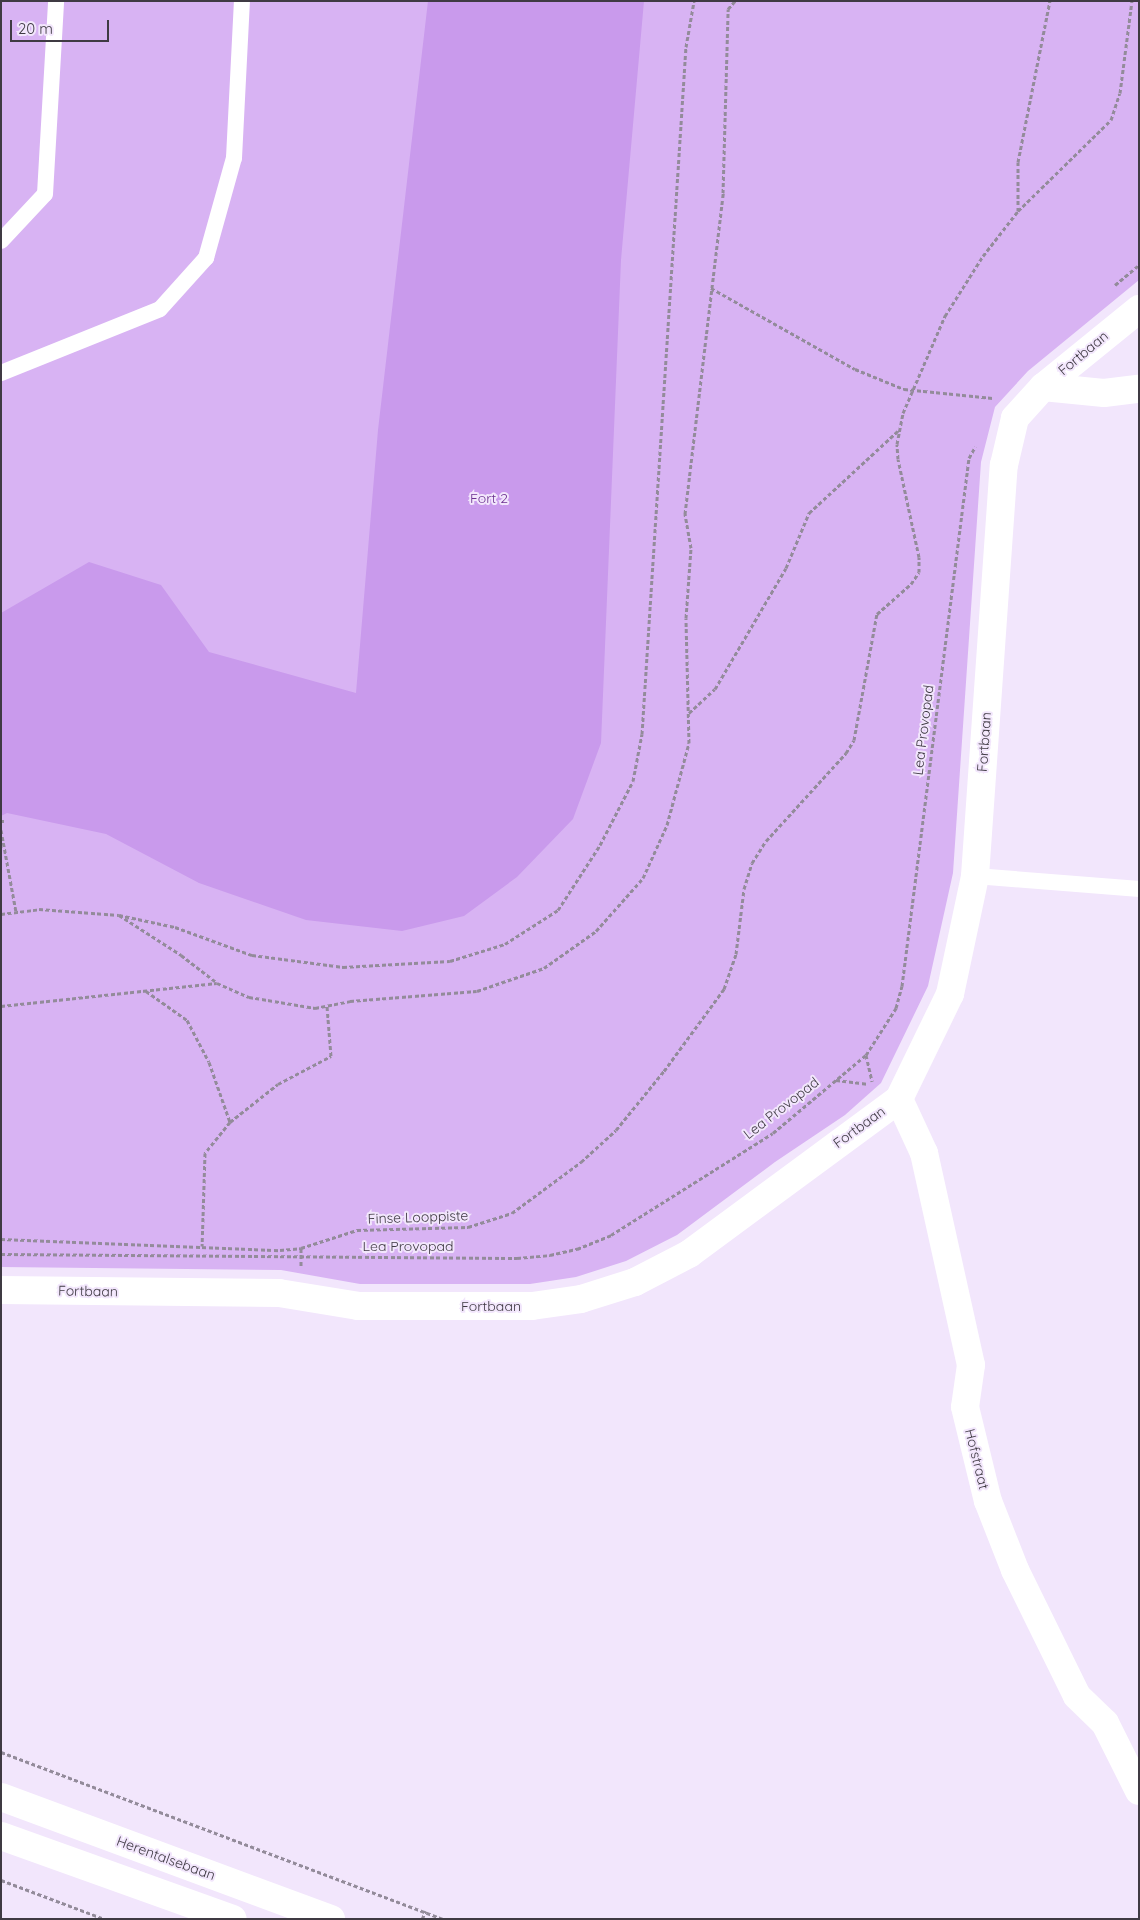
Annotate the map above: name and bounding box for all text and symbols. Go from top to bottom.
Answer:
scale bar [12,10,111,42]
text: 20 m [18,19,53,38]
street label: Fortbaan [1055,327,1111,379]
park label: Fort 2 [470,490,508,506]
street label: Lea Provopad [909,684,937,776]
street label: Fortbaan [974,711,994,773]
street label: Lea Provopad [740,1073,822,1143]
street label: Fortbaan [830,1103,888,1151]
street label: Finse Looppiste [367,1207,469,1227]
street label: Lea Provopad [363,1238,453,1254]
street label: Fortbaan [58,1282,118,1300]
street label: Fortbaan [461,1298,521,1314]
street label: Hofstraat [961,1427,993,1491]
street label: Herentalsebaan [114,1832,218,1884]

